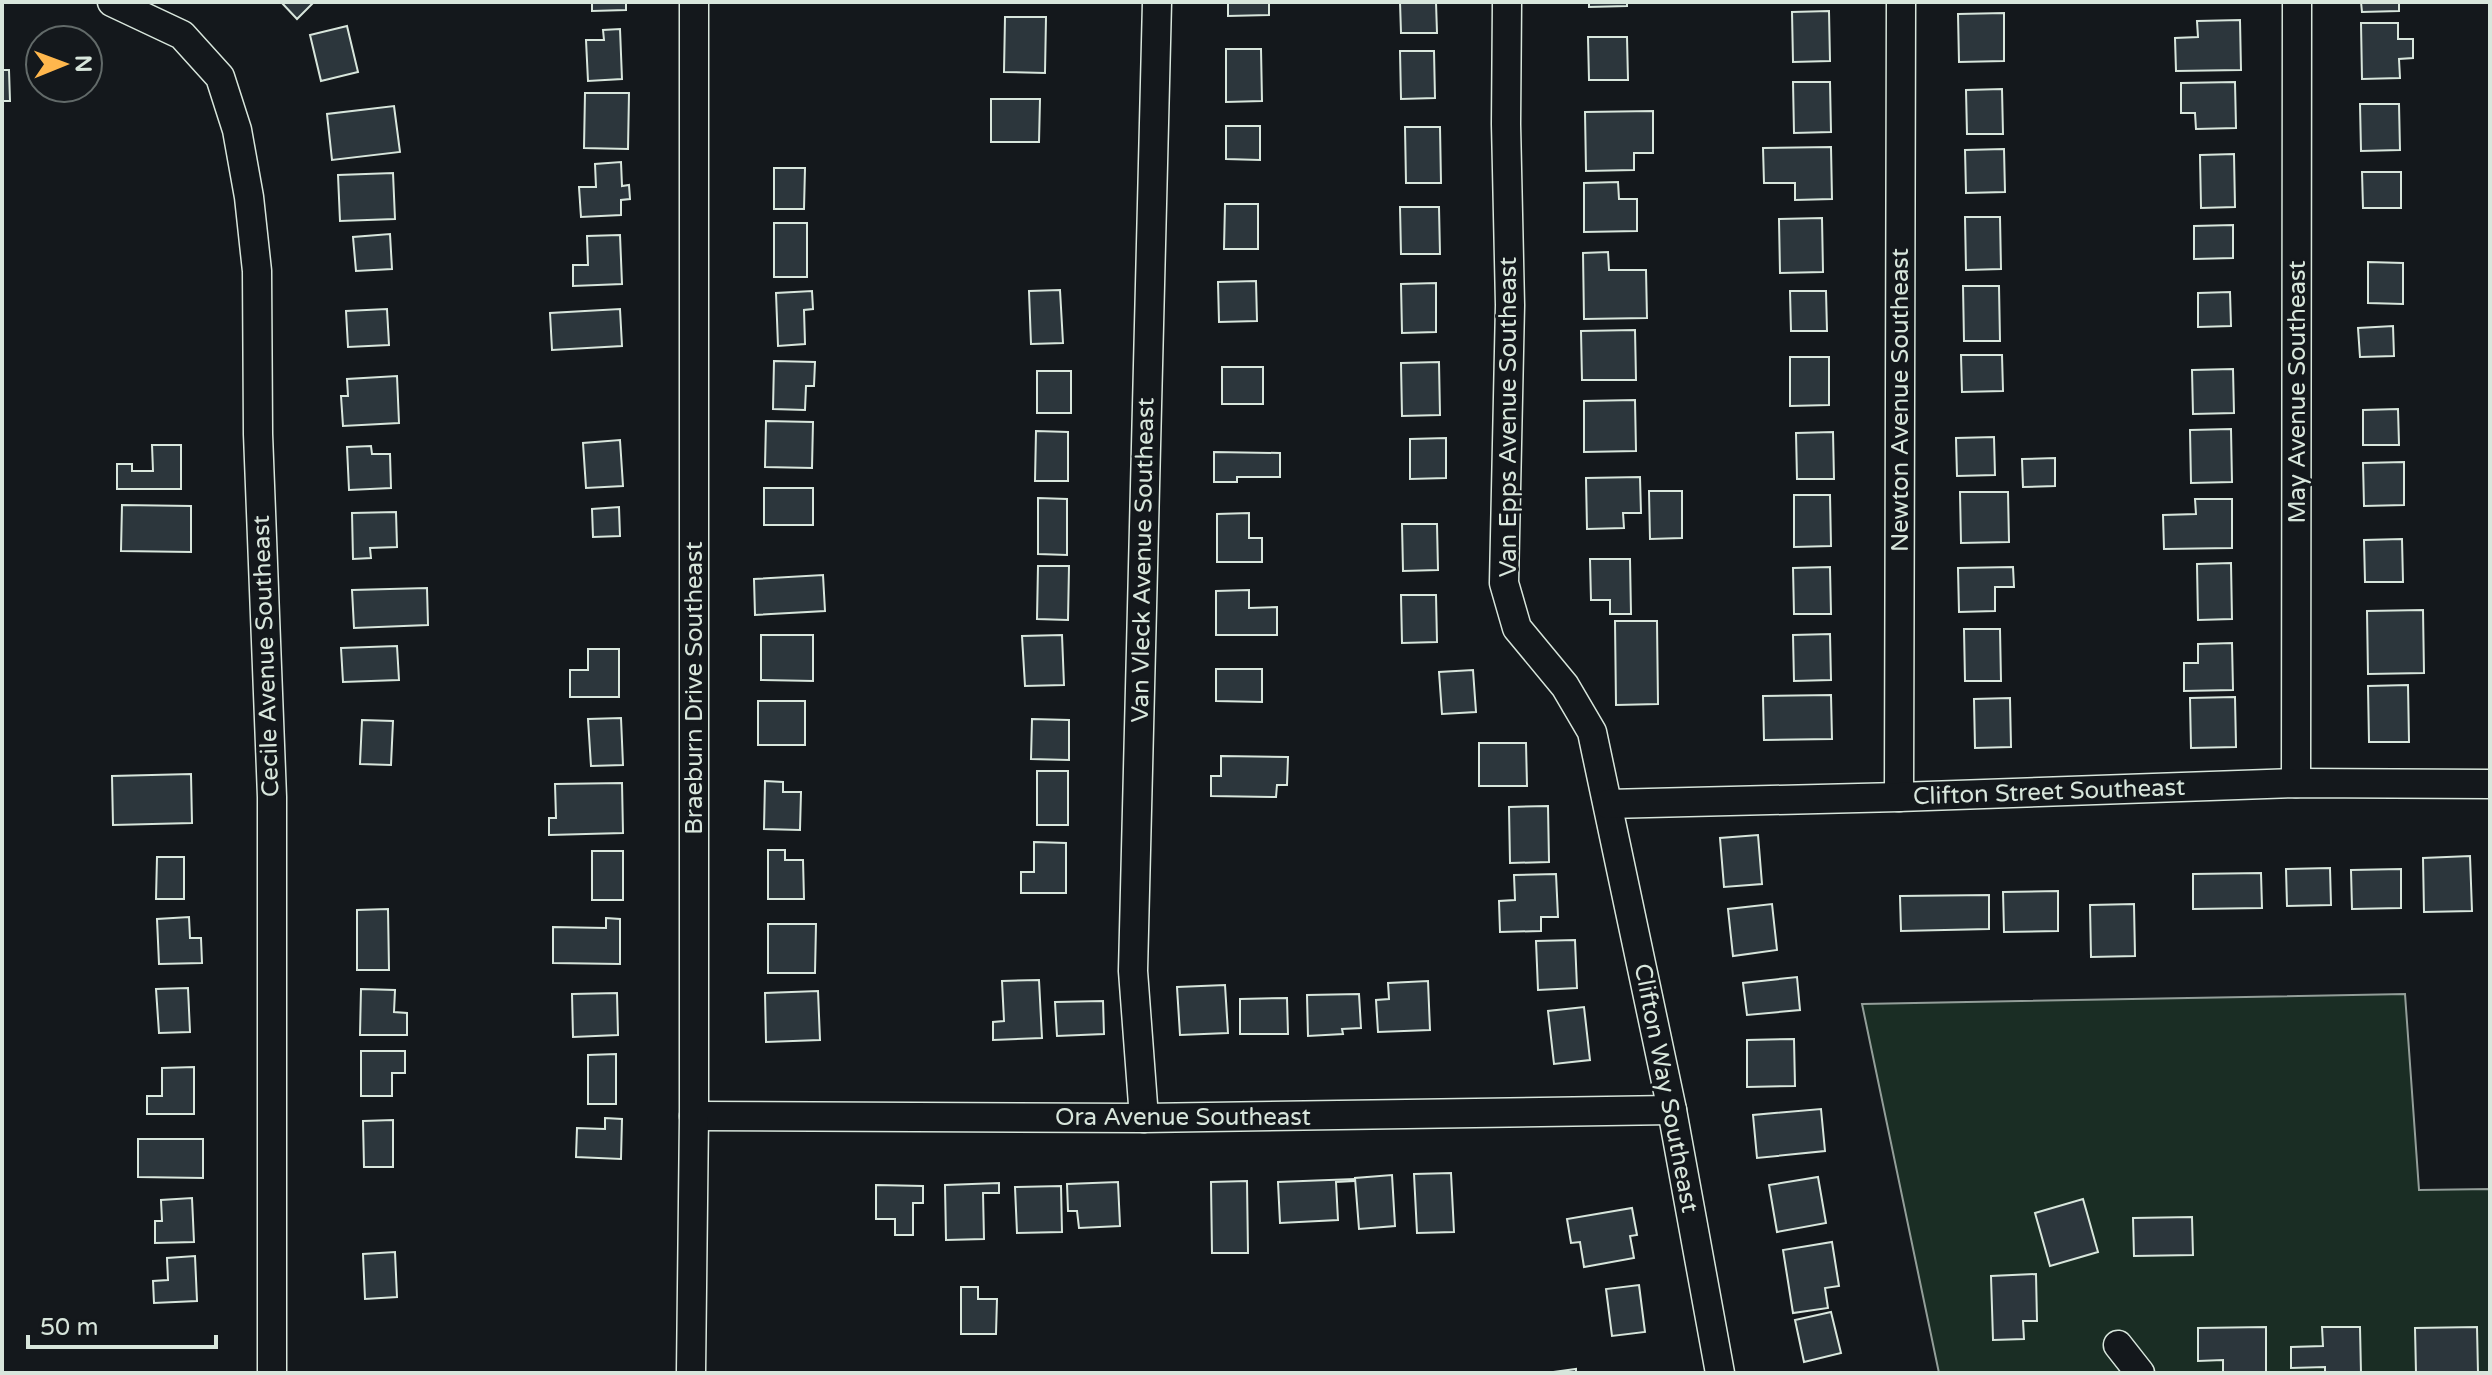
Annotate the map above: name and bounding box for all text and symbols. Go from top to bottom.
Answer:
north arrow [24,24,104,104]
text: N [70,55,96,73]
street label: Newton Avenue Southeast [1886,248,1915,552]
street label: Van Epps Avenue Southeast [1494,257,1523,577]
street label: May Avenue Southeast [2283,260,2312,524]
street label: Van Vleck Avenue Southeast [1126,397,1160,723]
street label: Cecile Avenue Southeast [247,515,285,797]
street label: Braeburn Drive Southeast [680,541,709,835]
street label: Clifton Street Southeast [1912,773,2186,811]
street label: Clifton Way Southeast [1628,961,1704,1215]
street label: Ora Avenue Southeast [1055,1103,1311,1132]
scale bar [28,1299,216,1349]
text: 50 m [40,1313,98,1342]

